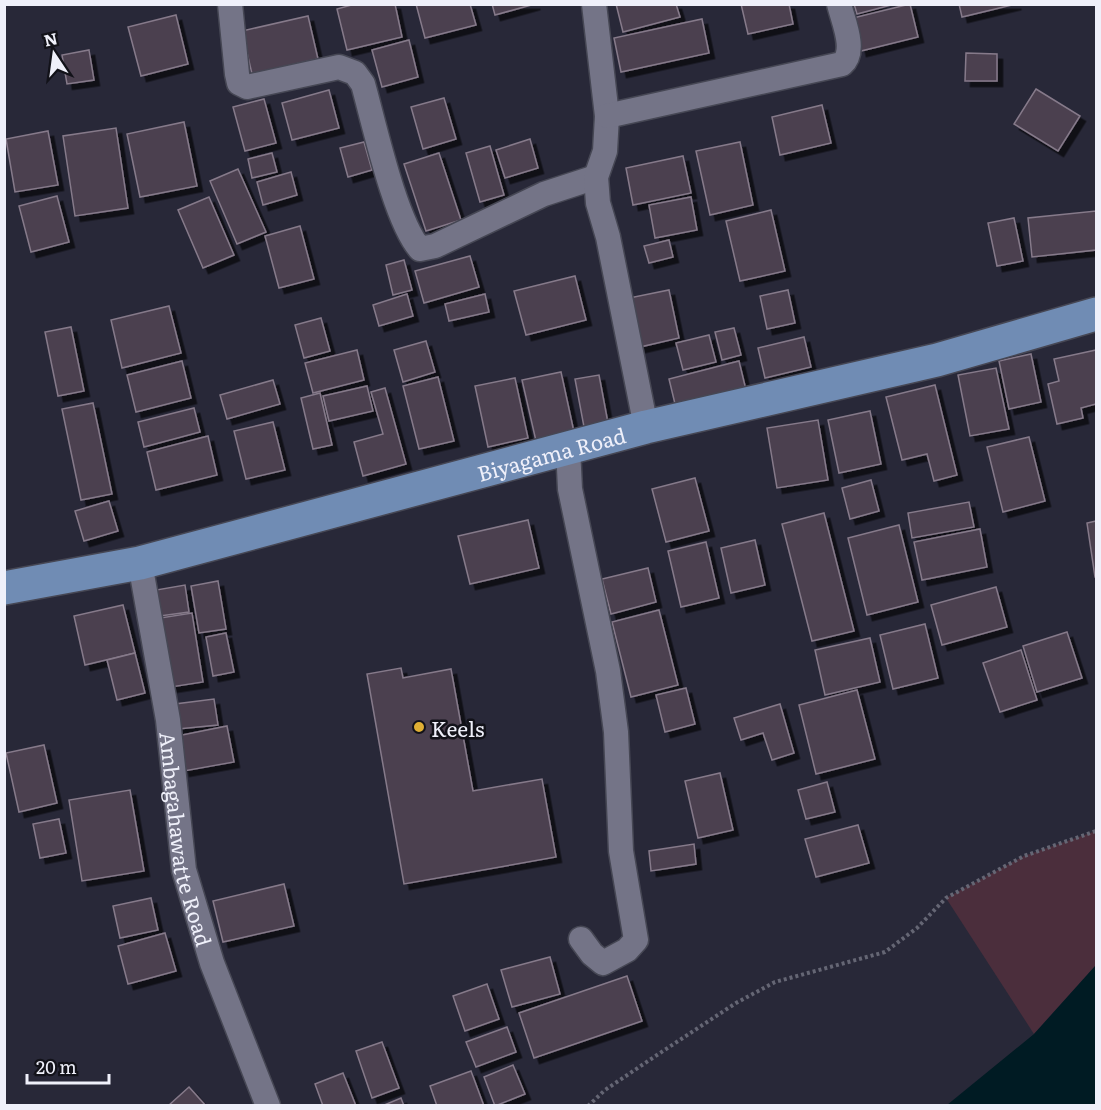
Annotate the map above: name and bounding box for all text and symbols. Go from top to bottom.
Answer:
north arrow [24,24,84,84]
text: N [41,25,60,52]
street label: Biyagama Road [473,418,629,487]
place label: Keels [431,712,484,743]
marker: Keels [412,720,426,734]
street label: Ambagahawatte Road [154,730,222,950]
scale bar [27,1047,110,1085]
text: 20 m [36,1053,77,1080]

